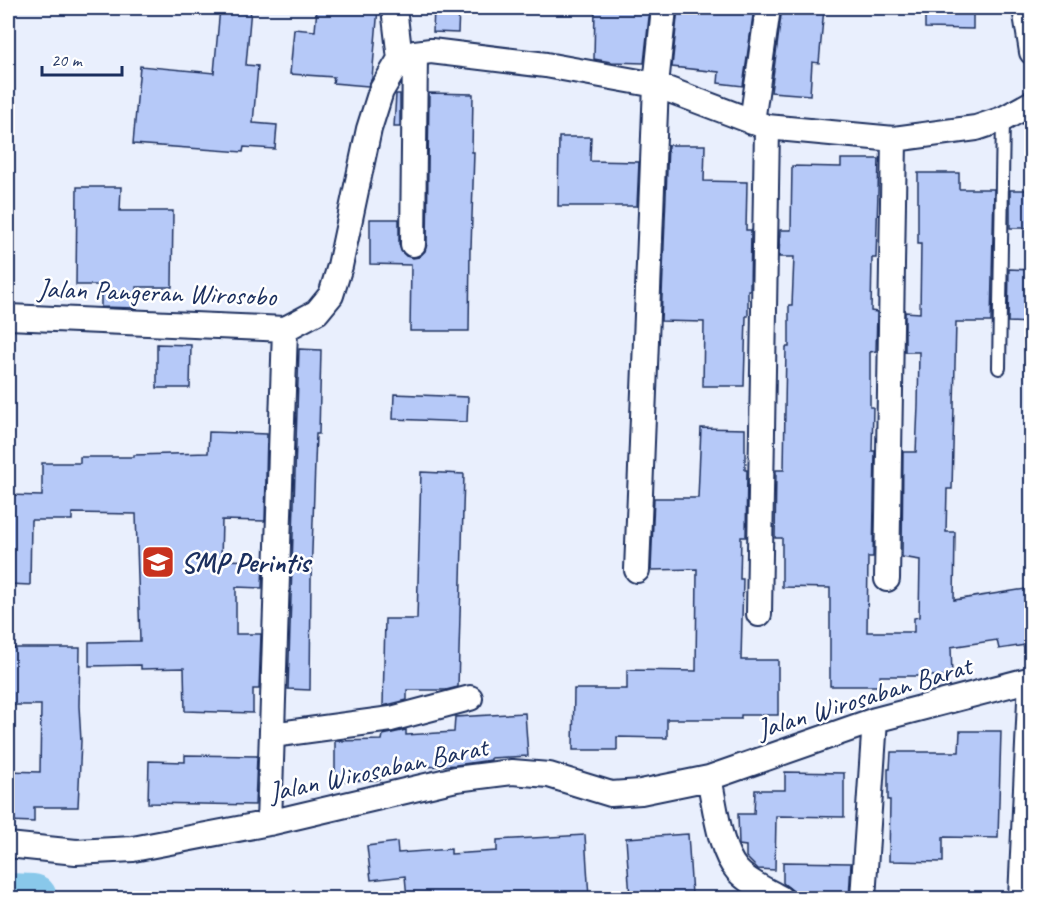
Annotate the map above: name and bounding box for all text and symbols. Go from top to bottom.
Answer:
scale bar [42,39,122,77]
text: 20 m [51,49,84,71]
street label: Jalan Pangeran Wirosobo [35,270,279,314]
school or university icon: SMP Perintis [140,544,176,580]
place label: SMP Perintis [181,545,313,580]
street label: Jalan Wirosaban Barat [751,647,978,747]
street label: Jalan Wirosaban Barat [264,728,493,810]

